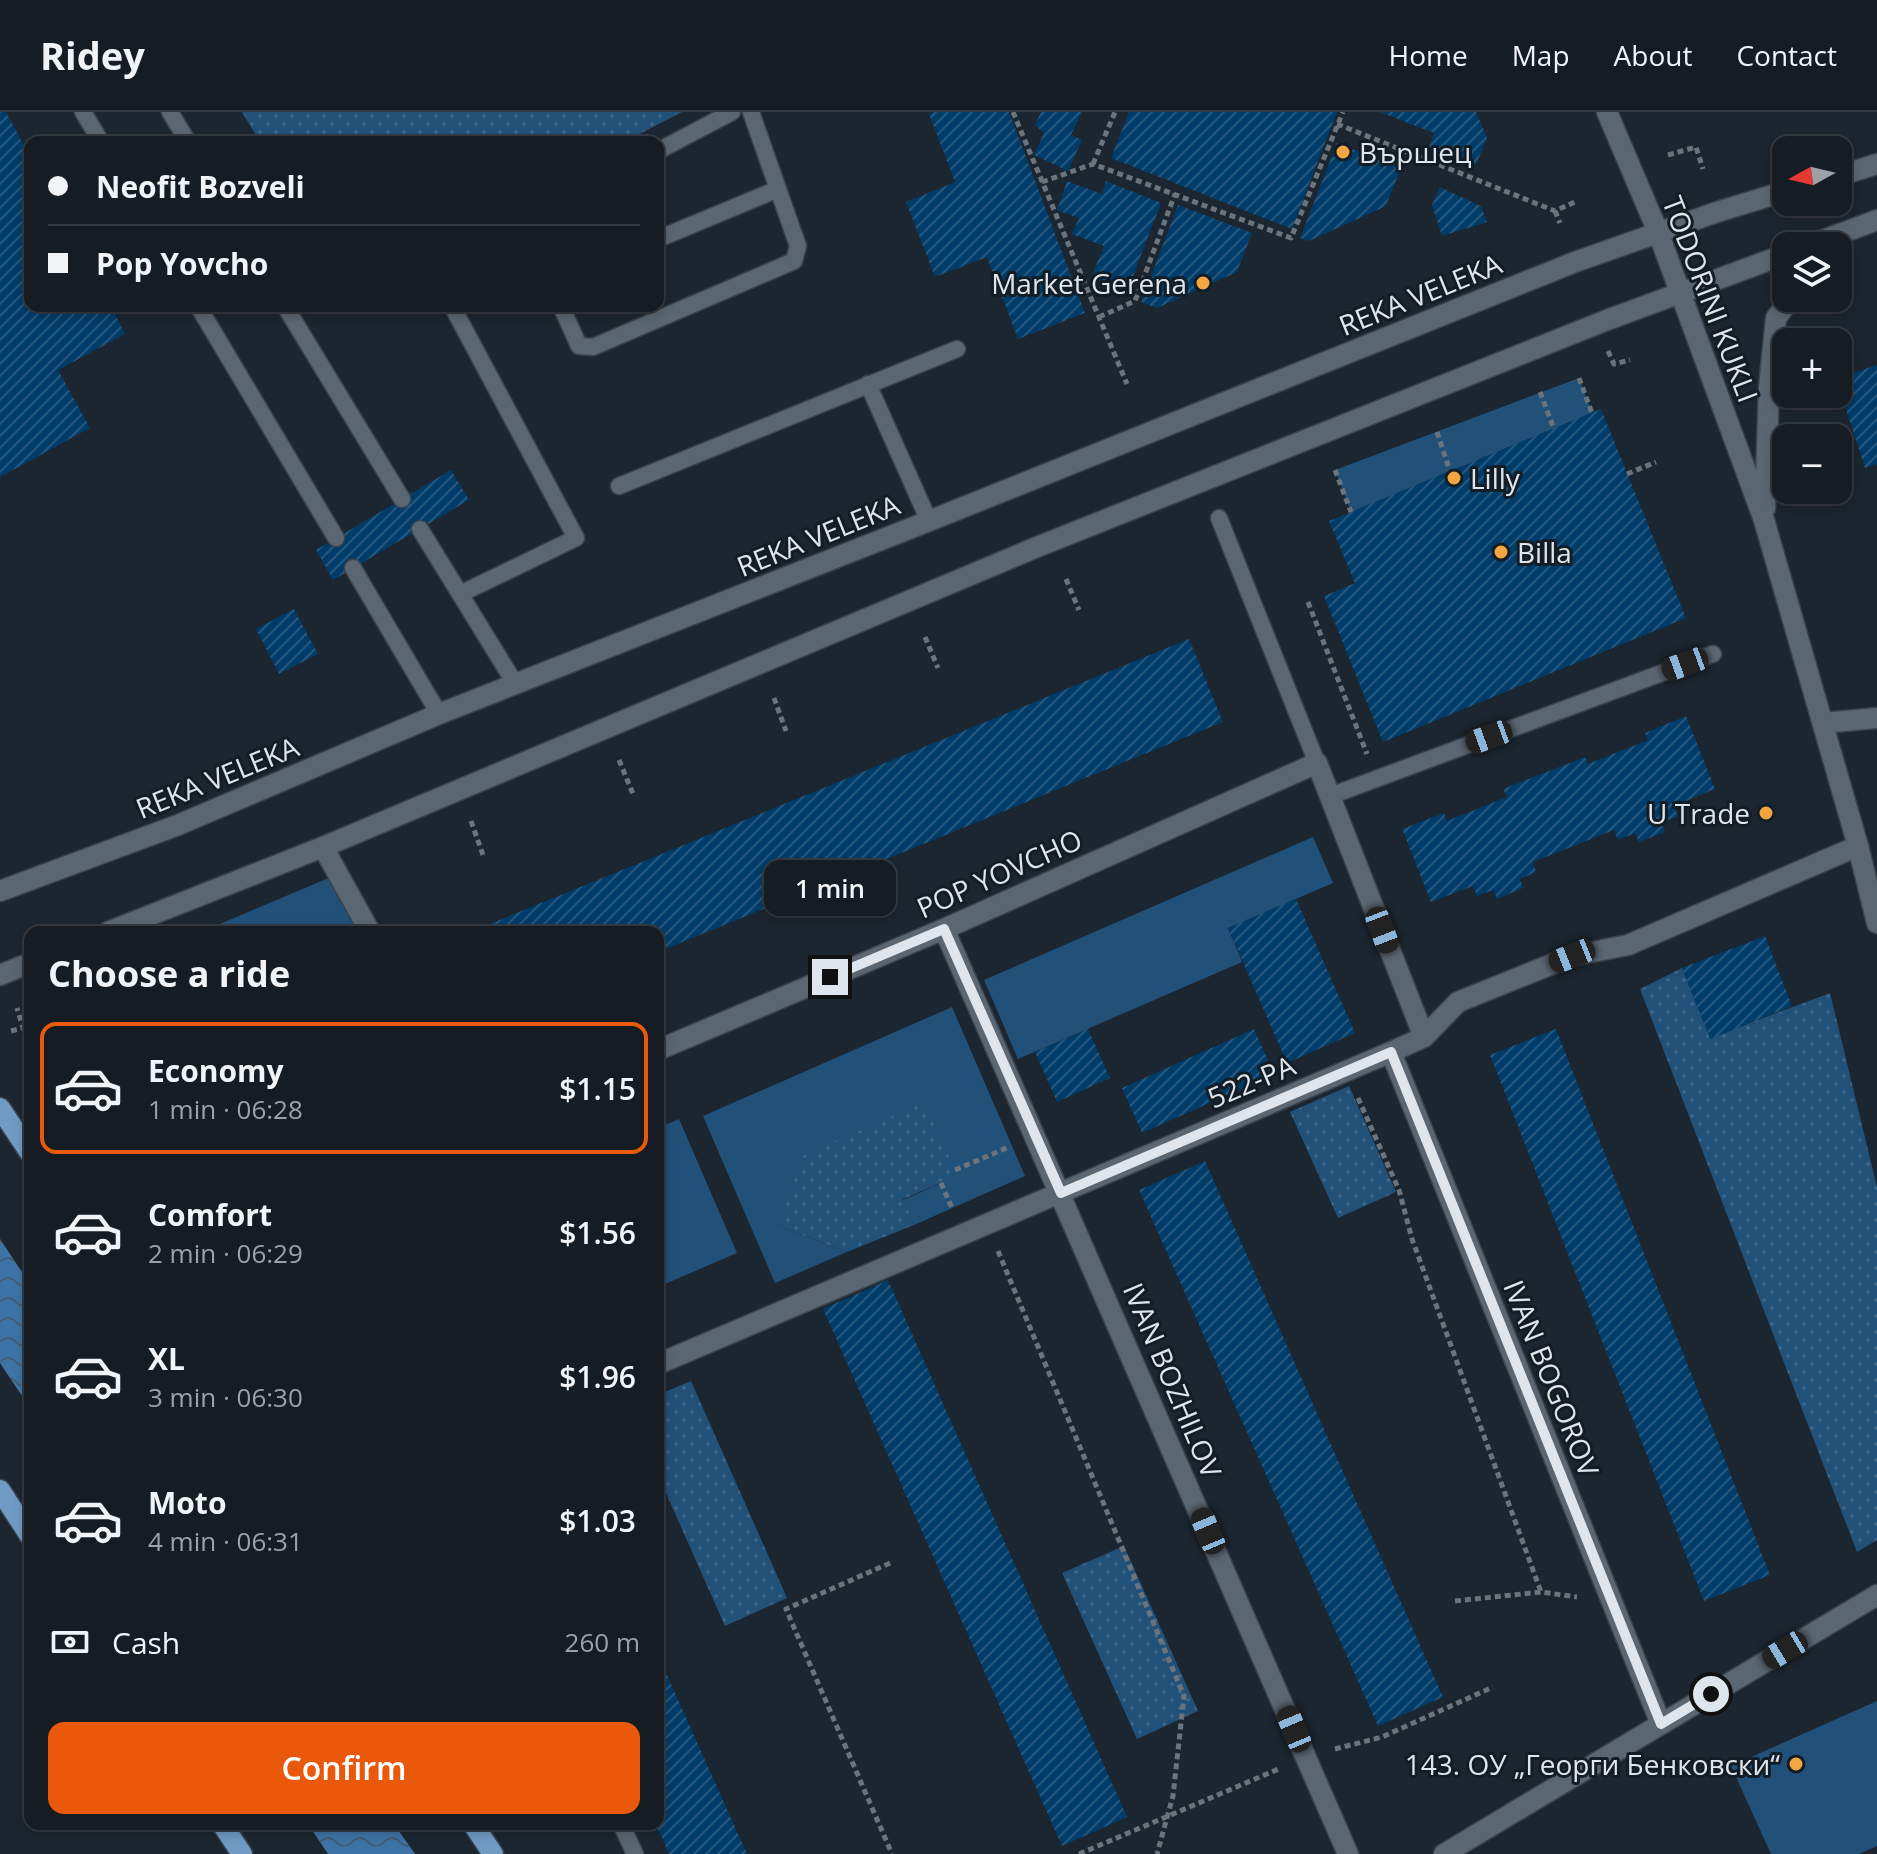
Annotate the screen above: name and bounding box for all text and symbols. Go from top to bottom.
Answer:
text: Ridey [40,29,145,81]
text: Home [1389,36,1468,74]
text: Map [1512,36,1570,74]
text: About [1614,36,1692,74]
text: Contact [1736,36,1837,74]
place label: Вършец [1359,133,1472,171]
north arrow [1772,136,1852,216]
map controls [1772,136,1852,504]
marker: Вършец [1334,143,1352,161]
text: Neofit Bozveli [96,166,305,207]
street label: TODORINI KUKLI [1654,191,1768,407]
button: layers [1772,232,1852,312]
text: Pop Yovcho [96,243,268,284]
street label: REKA VELEKA [1333,244,1507,344]
place label: Market Gerena [991,264,1187,302]
marker: Market Gerena [1194,274,1212,292]
button: + [1772,328,1852,408]
button: − [1772,424,1852,504]
place label: Lilly [1470,459,1521,497]
marker: Lilly [1445,469,1463,487]
street label: REKA VELEKA [731,485,905,585]
place label: Billa [1517,533,1572,571]
marker: Billa [1492,543,1510,561]
car [1658,645,1712,683]
car [1462,718,1516,756]
street label: REKA VELEKA [130,727,304,827]
place label: U Trade [1647,794,1750,832]
marker: U Trade [1757,804,1775,822]
street label: POP YOVCHO [910,820,1088,926]
callout: 1 min [764,861,896,917]
text: 1 min [795,870,865,906]
car [1362,903,1402,957]
car [1545,936,1599,976]
text: Choose a ride [48,949,290,998]
route end [812,959,848,995]
street label: 522-РА [1201,1046,1301,1116]
text: Economy [148,1050,284,1091]
icon: car [52,1052,124,1124]
text: $1.15 [559,1068,636,1109]
text: 1 min · 06:28 [148,1091,303,1127]
text: Comfort [148,1194,272,1235]
icon: car [52,1196,124,1268]
text: $1.56 [559,1212,636,1253]
text: 2 min · 06:29 [148,1235,303,1271]
street label: IVAN BOGOROV [1495,1274,1609,1482]
street label: IVAN BOZHILOV [1115,1277,1231,1483]
text: XL [148,1338,185,1379]
icon: car [52,1340,124,1412]
text: $1.96 [559,1356,636,1397]
text: 3 min · 06:30 [148,1379,303,1415]
text: Moto [148,1482,226,1523]
icon: car [52,1484,124,1556]
text: $1.03 [559,1500,636,1541]
car [1188,1504,1228,1558]
text: 4 min · 06:31 [148,1523,303,1559]
icon: cash [48,1620,92,1664]
text: Cash [112,1622,180,1663]
text: 260 m [565,1624,640,1660]
car [1758,1627,1812,1673]
route start [1693,1676,1729,1712]
car [1274,1702,1314,1756]
button: Confirm [48,1722,640,1814]
place label: 143. ОУ „Георги Бенковски“ [1405,1745,1780,1783]
marker: 143. ОУ „Георги Бенковски“ [1787,1755,1805,1773]

